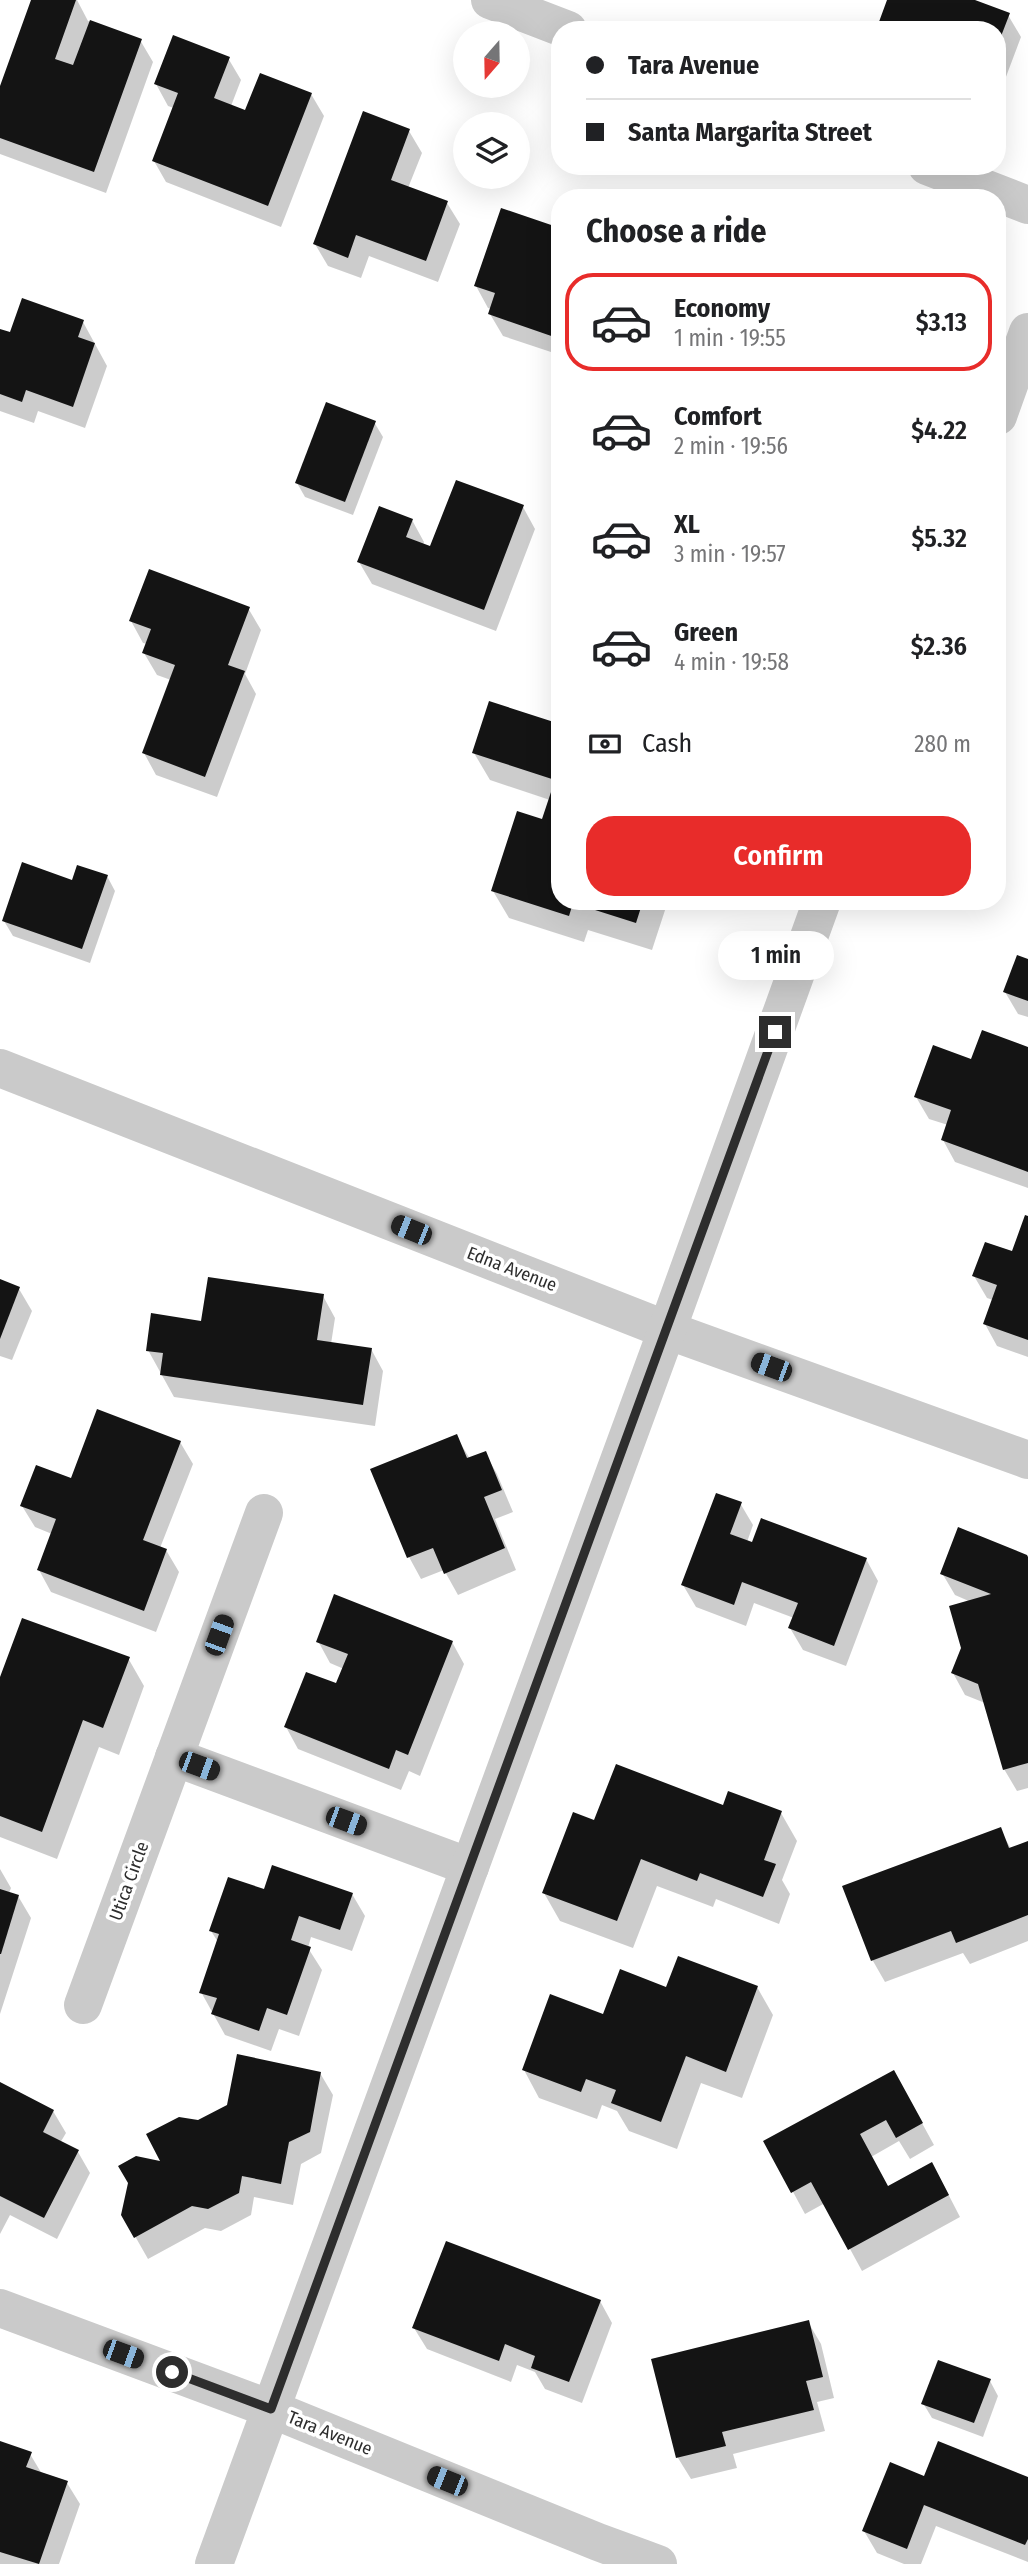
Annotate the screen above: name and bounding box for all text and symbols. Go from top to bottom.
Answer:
north arrow [453,21,530,98]
map controls [453,21,530,189]
text: Tara Avenue [628,50,759,81]
button: layers [453,112,530,189]
text: Santa Margarita Street [628,117,872,148]
text: Choose a ride [586,212,767,250]
icon: car [590,291,653,354]
text: Economy [674,293,770,324]
text: $3.13 [916,307,967,338]
text: 1 min · 19:55 [674,324,786,352]
icon: car [590,399,653,462]
text: Comfort [674,401,762,432]
text: $4.22 [911,415,967,446]
text: 2 min · 19:56 [674,432,788,460]
icon: car [590,507,653,570]
text: XL [674,509,700,540]
text: $5.32 [911,523,967,554]
text: 3 min · 19:57 [674,540,786,568]
icon: car [590,615,653,678]
text: Green [674,617,738,648]
text: $2.36 [911,631,967,662]
text: 4 min · 19:58 [674,648,789,676]
icon: cash [586,725,624,763]
text: Cash [642,728,692,759]
text: 280 m [914,730,971,758]
button: Confirm [586,816,971,896]
callout: 1 min [717,930,833,979]
text: 1 min [751,941,801,969]
route end [759,1016,791,1048]
car [388,1212,435,1248]
street label: Edna Avenue [464,1242,560,1296]
car [748,1350,795,1384]
car [202,1612,237,1658]
car [176,1749,223,1783]
car [323,1804,370,1838]
street label: Utica Circle [105,1838,153,1923]
car [100,2337,147,2371]
route start [156,2356,188,2388]
street label: Tara Avenue [285,2406,376,2460]
car [424,2463,471,2499]

